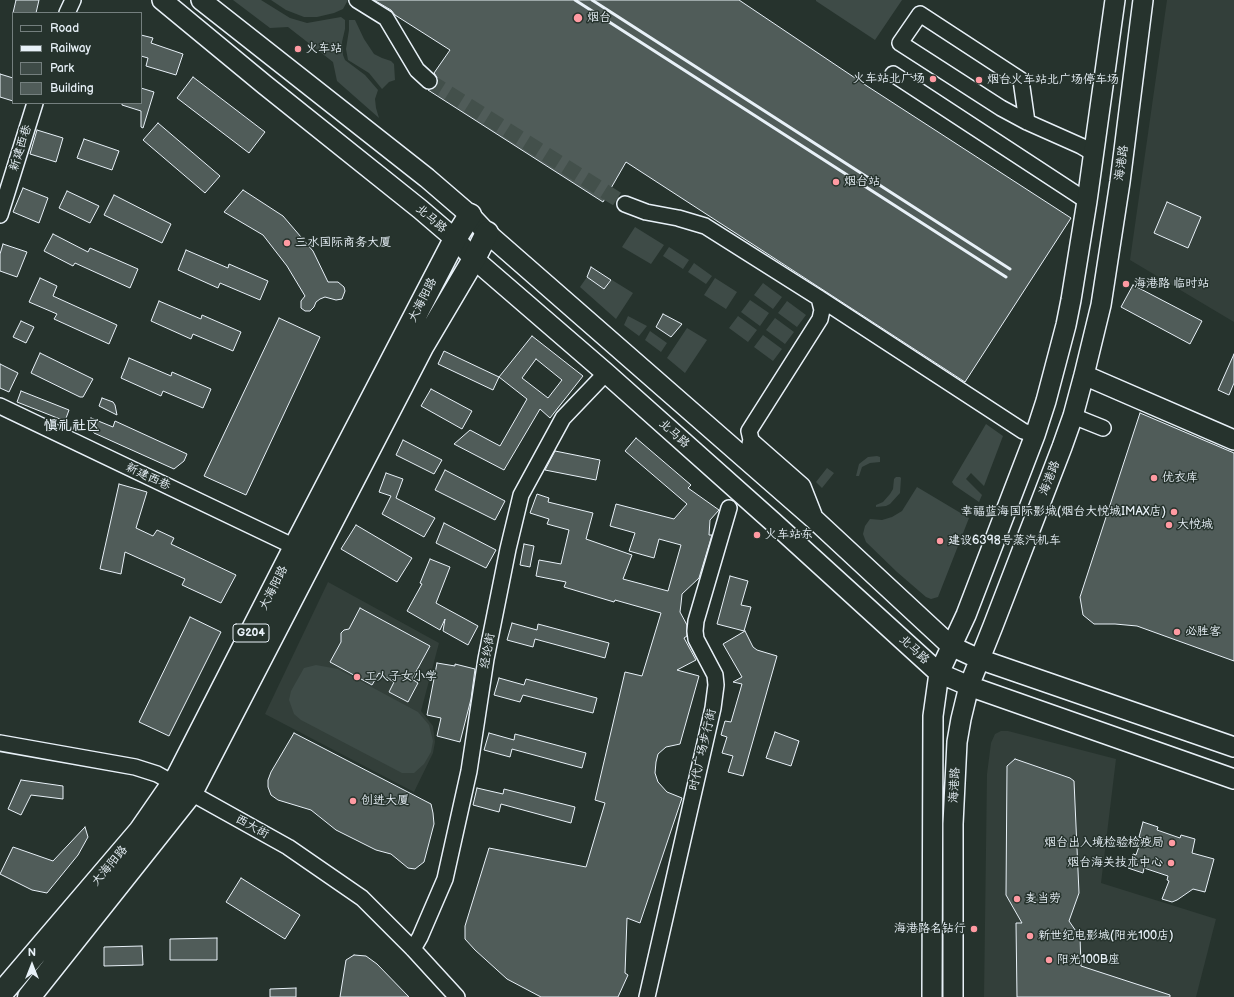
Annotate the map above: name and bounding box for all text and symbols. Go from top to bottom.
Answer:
place label: 烟台 [587,11,611,25]
legend [12,12,142,104]
marker: 烟台 [572,12,584,24]
text: Road [50,21,79,36]
text: Railway [50,41,91,56]
place label: 火车站 [306,42,342,56]
marker: 火车站 [293,44,303,54]
text: Park [50,61,74,76]
place label: 火车站北广场 [853,72,925,86]
place label: 烟台火车站北广场停车场 [987,73,1119,87]
marker: 火车站北广场 [928,74,938,84]
marker: 烟台火车站北广场停车场 [974,75,984,85]
text: Building [50,81,94,96]
street label: 新建西巷 [7,123,35,173]
street label: 海港路 [1112,144,1132,182]
place label: 烟台站 [844,175,880,189]
marker: 烟台站 [831,177,841,187]
street label: 北马路 [413,202,449,236]
place label: 三水国际商务大厦 [295,236,391,250]
marker: 三水国际商务大厦 [282,238,292,248]
street label: 大海阳路 [406,275,440,325]
place label: 海港路 临时站 [1134,277,1209,291]
marker: 海港路 临时站 [1121,279,1131,289]
street label: 北马路 [656,417,692,451]
district label: 慎礼社区 [44,418,100,434]
street label: 海港路 [1037,459,1063,497]
street label: 新建西巷 [123,460,173,494]
place label: 优衣库 [1162,471,1198,485]
marker: 优衣库 [1149,473,1159,483]
place label: 幸福蓝海国际影城(烟台大悦城IMAX店) [961,505,1166,519]
marker: 幸福蓝海国际影城(烟台大悦城IMAX店) [1169,507,1179,517]
place label: 大悦城 [1177,518,1213,532]
marker: 大悦城 [1164,520,1174,530]
place label: 火车站东 [765,528,813,542]
marker: 火车站东 [752,530,762,540]
place label: 建设6398号蒸汽机车 [948,534,1061,548]
marker: 建设6398号蒸汽机车 [935,536,945,546]
street label: 大海阳路 [257,563,291,613]
road number: G204 [233,624,269,642]
place label: 必胜客 [1185,625,1221,639]
marker: 必胜客 [1172,627,1182,637]
street label: 经纶街 [478,632,498,670]
street label: 北马路 [896,632,932,668]
place label: 工人子女小学 [365,670,437,684]
marker: 工人子女小学 [352,672,362,682]
street label: 时代广场步行街 [687,707,719,793]
street label: 海港路 [947,767,963,803]
place label: 创进大厦 [361,794,409,808]
marker: 创进大厦 [348,796,358,806]
street label: 西大街 [233,812,271,842]
place label: 烟台出入境检验检疫局 [1044,836,1164,850]
marker: 烟台出入境检验检疫局 [1167,838,1177,848]
street label: 大海阳路 [89,843,131,889]
place label: 烟台海关技术中心 [1067,856,1163,870]
marker: 烟台海关技术中心 [1166,858,1176,868]
place label: 麦当劳 [1025,892,1061,906]
marker: 麦当劳 [1012,894,1022,904]
place label: 海港路名钻行 [894,922,966,936]
marker: 海港路名钻行 [969,924,979,934]
place label: 新世纪电影城(阳光100店) [1038,929,1174,943]
marker: 新世纪电影城(阳光100店) [1025,931,1035,941]
north arrow [12,945,52,985]
text: N [28,946,36,959]
place label: 阳光100B座 [1057,953,1120,967]
marker: 阳光100B座 [1044,955,1054,965]

